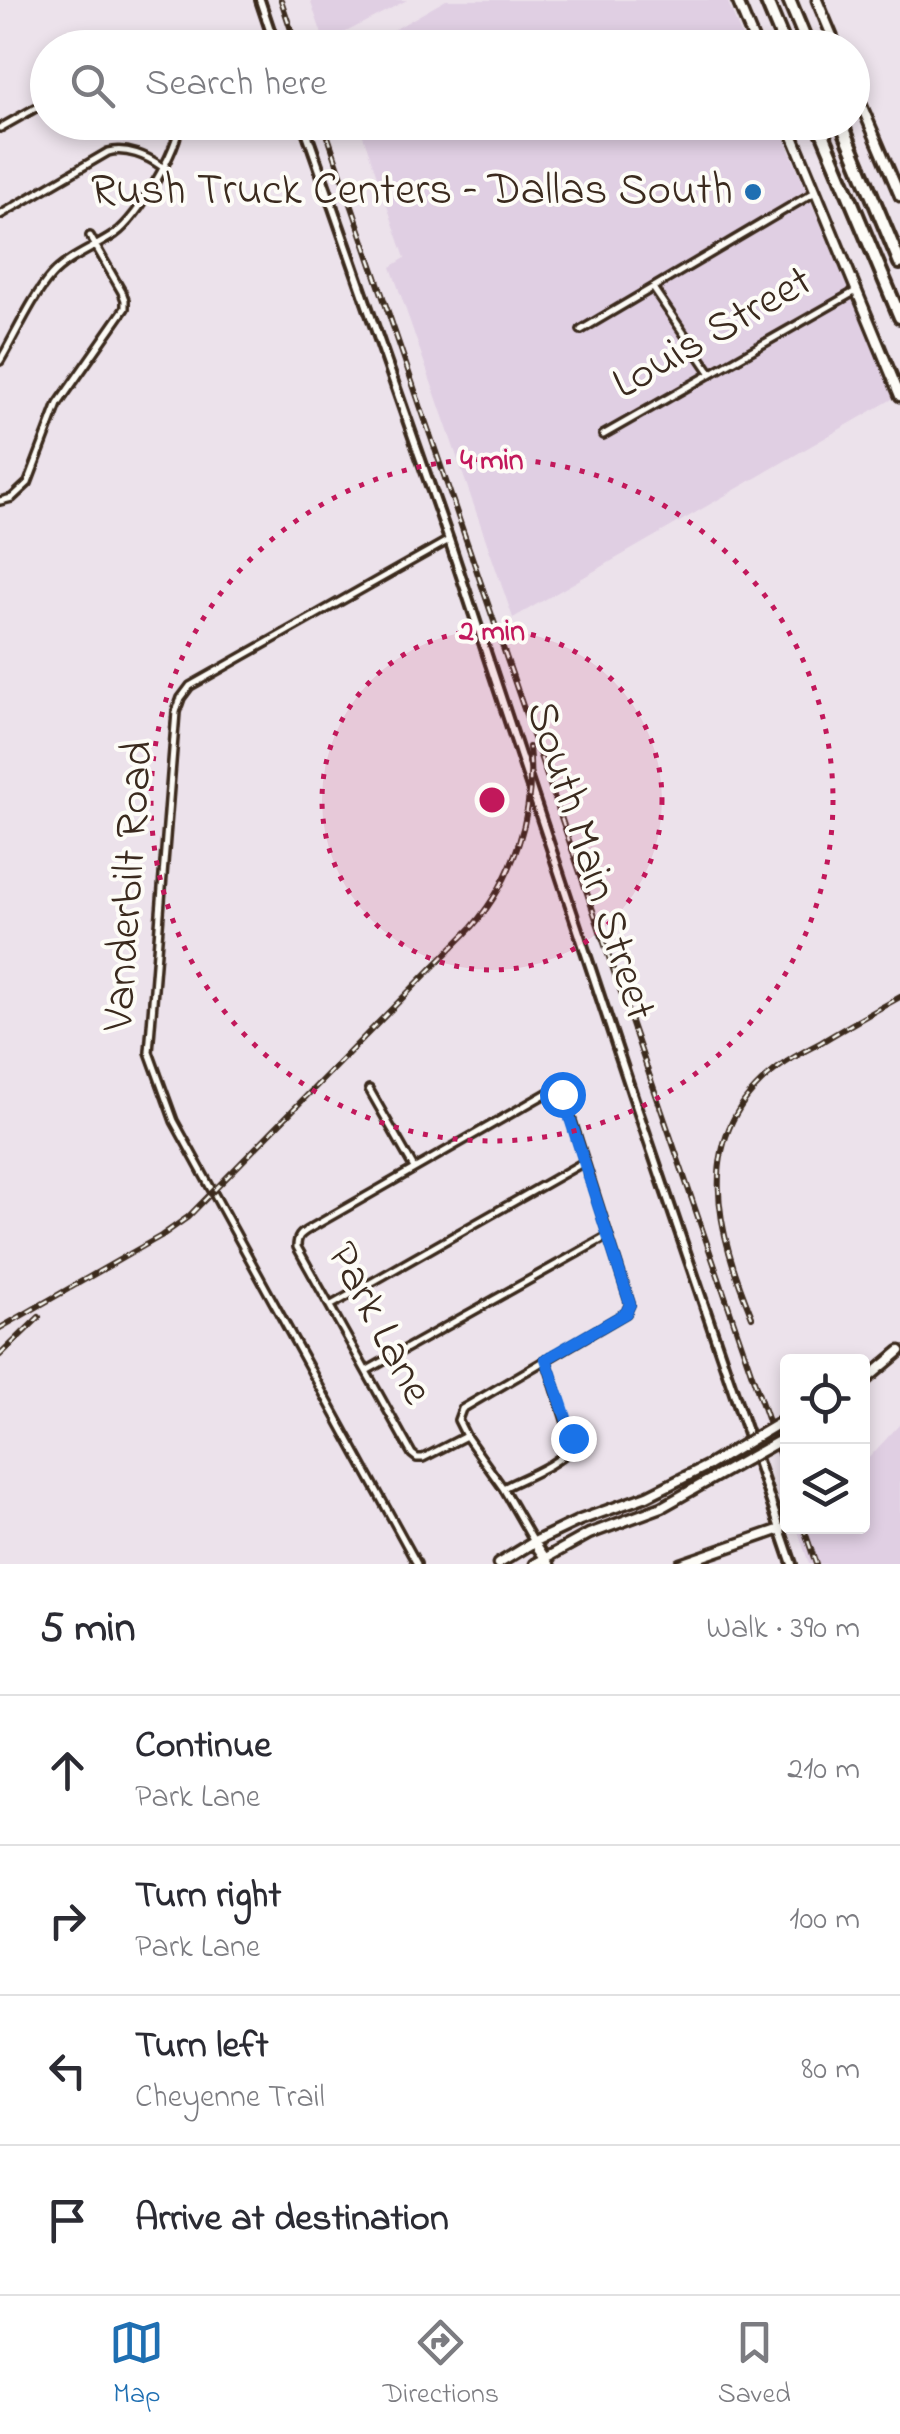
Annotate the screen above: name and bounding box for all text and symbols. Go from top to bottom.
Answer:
search box [30,30,870,140]
text: Search here [145,57,327,113]
icon: search [65,58,120,113]
place label: Rush Truck Centers – Dallas South [91,159,733,225]
marker: Rush Truck Centers – Dallas South [742,181,764,203]
street label: Louis Street [601,250,825,418]
text: 4 min [460,440,524,484]
text: 2 min [458,611,525,655]
street label: South Main Street [506,693,672,1029]
street label: Vanderbilt Road [87,739,173,1034]
centre of rings [474,782,510,818]
route start [540,1072,586,1118]
street label: Park Lane [308,1231,449,1418]
map controls [780,1354,870,1534]
button: locate [780,1354,870,1444]
route end [551,1416,597,1462]
button: layers [780,1444,870,1534]
text: 5 min [40,1599,135,1660]
text: Walk · 390 m [706,1606,860,1653]
text: Continue [135,1719,271,1775]
icon: ahead [40,1743,95,1798]
text: 210 m [787,1747,860,1794]
text: Park Lane [135,1775,260,1822]
text: Turn right [135,1869,281,1925]
icon: right [40,1893,95,1948]
text: 100 m [789,1897,860,1944]
text: Park Lane [135,1925,260,1972]
text: Turn left [135,2019,268,2075]
icon: left [40,2043,95,2098]
text: 80 m [801,2047,860,2094]
text: Cheyenne Trail [135,2075,325,2122]
text: Arrive at destination [135,2192,449,2248]
icon: arrive [40,2193,95,2248]
tab: Map [109,2315,164,2416]
tab: Directions [383,2315,499,2416]
tab: Saved [718,2315,791,2416]

